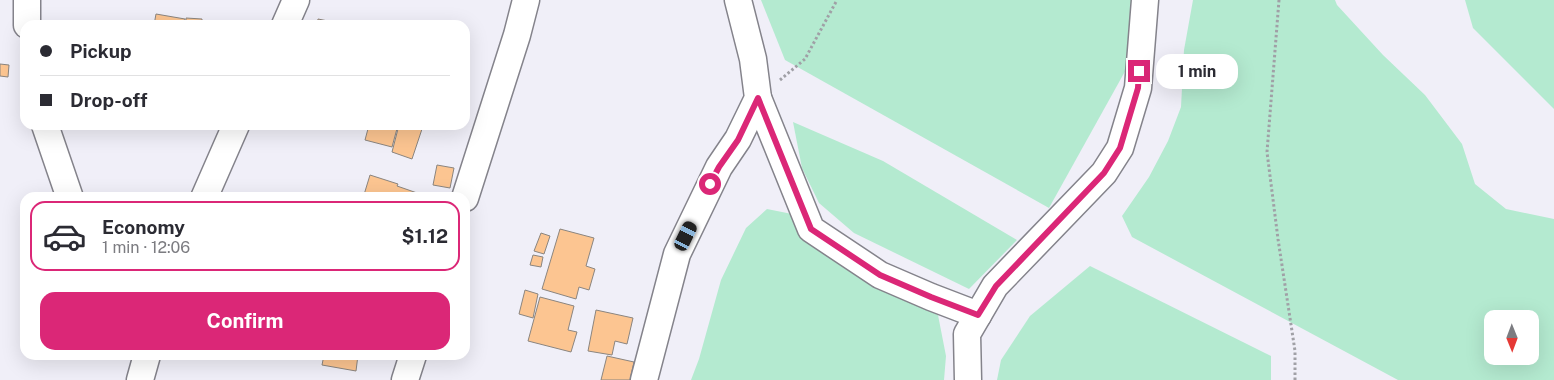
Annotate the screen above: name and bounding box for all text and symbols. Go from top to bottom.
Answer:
text: Pickup [70,40,132,62]
callout: 1 min [1156,54,1239,88]
route end [1128,60,1150,82]
text: 1 min [1178,62,1216,81]
text: Drop-off [70,89,147,111]
route start [699,173,721,195]
icon: car [42,214,87,259]
text: Economy [102,216,185,238]
car [672,219,699,253]
text: $1.12 [402,225,448,247]
text: 1 min · 12:06 [102,238,190,257]
button: Confirm [40,292,450,350]
north arrow [1484,310,1539,365]
map controls [1484,310,1539,365]

